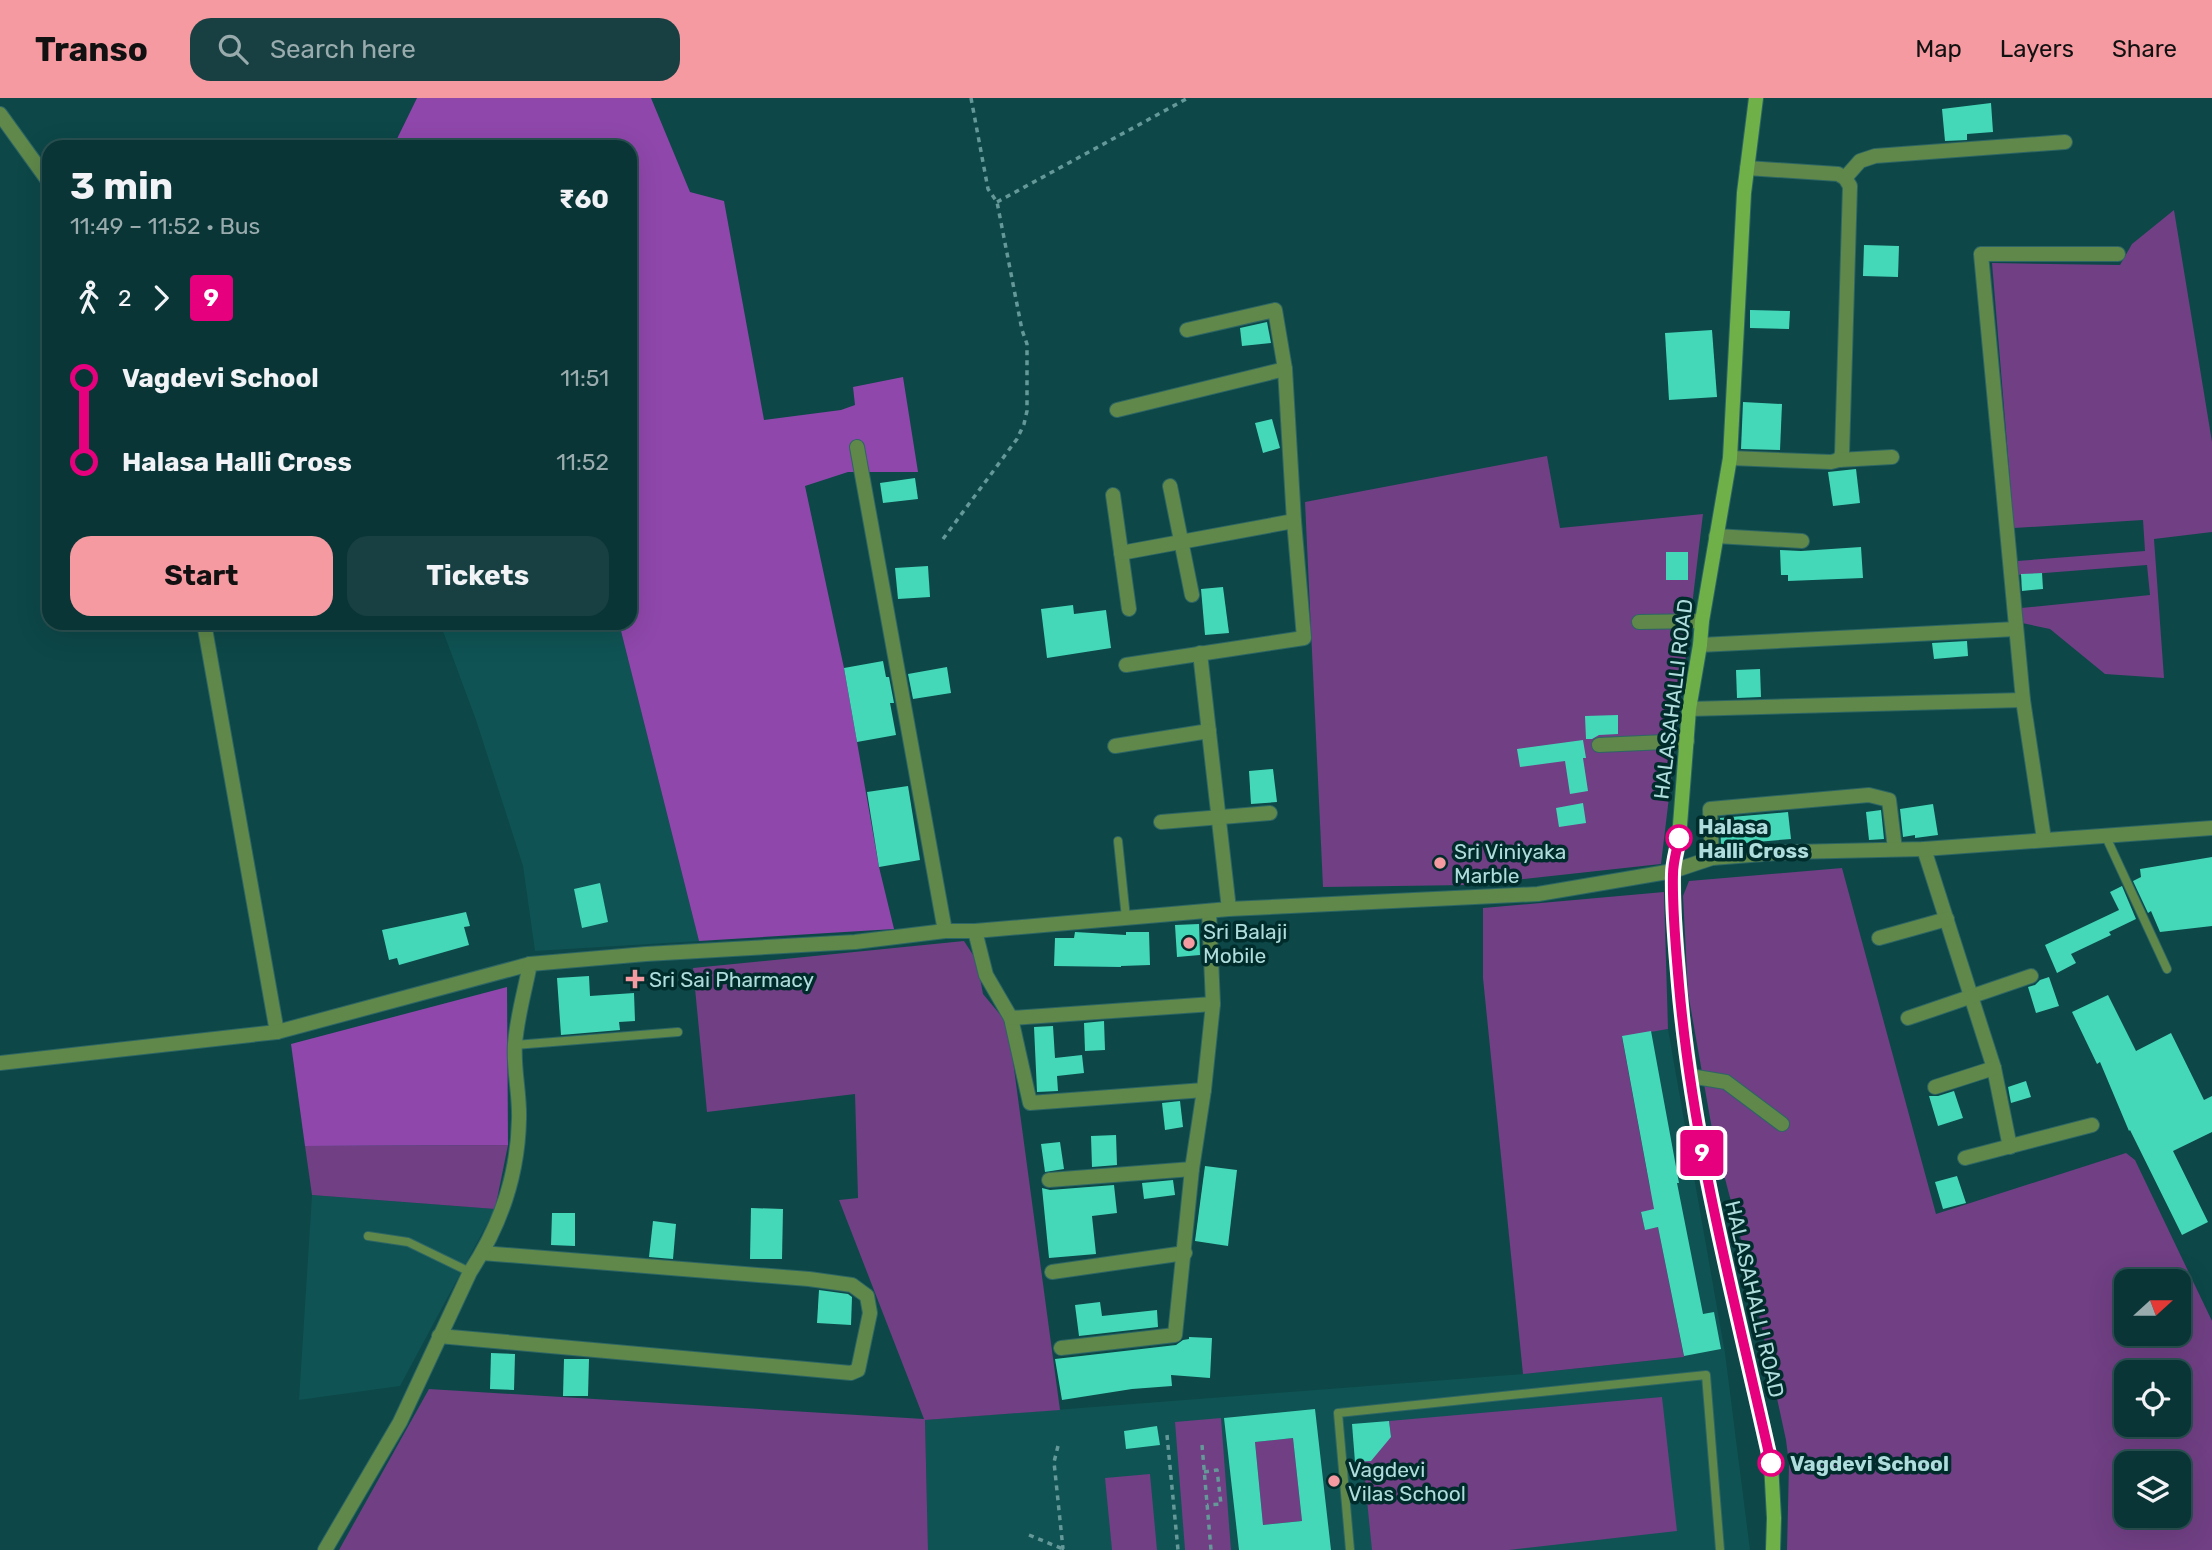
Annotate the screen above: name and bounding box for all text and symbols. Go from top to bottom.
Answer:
search box [190,18,680,81]
text: Transo [35,30,148,69]
icon: search [214,30,252,68]
text: Search here [270,34,416,65]
text: Map [1915,35,1962,63]
text: Layers [2000,35,2074,63]
text: Share [2112,35,2177,63]
text: 3 min [70,163,173,209]
text: ₹60 [559,184,609,215]
text: 11:49 – 11:52 · Bus [70,212,260,240]
icon: walk [70,279,108,317]
icon: forward [142,279,180,317]
text: 2 [118,284,132,312]
text: 9 [204,284,219,312]
text: Vagdevi School [122,363,319,394]
text: 11:51 [560,364,609,392]
text: Halasa Halli Cross [122,447,352,478]
text: 11:52 [556,448,609,476]
button: Start [70,536,333,616]
button: Tickets [347,536,609,616]
street label: HALASAHALLI ROAD [1648,597,1698,801]
place label: Halasa Halli Cross [1698,814,1809,863]
marker: Halasa Halli Cross [1666,825,1692,851]
place label: Sri Viniyaka Marble [1454,839,1566,888]
marker: Sri Viniyaka Marble [1432,855,1448,871]
place label: Sri Balaji Mobile [1203,919,1287,968]
marker: Sri Balaji Mobile [1181,935,1197,951]
place label: Sri Sai Pharmacy [649,967,815,992]
marker: Sri Sai Pharmacy [627,971,643,987]
line badge: 9 [1679,1130,1725,1176]
text: 9 [1694,1139,1710,1167]
street label: HALASAHALLI ROAD [1720,1198,1790,1400]
north arrow [2114,1269,2191,1346]
map controls [2114,1269,2191,1528]
button: locate [2114,1360,2191,1437]
marker: Vagdevi School [1758,1450,1784,1476]
place label: Vagdevi School [1790,1451,1949,1476]
button: layers [2114,1451,2191,1528]
place label: Vagdevi Vilas School [1348,1457,1466,1506]
marker: Vagdevi Vilas School [1326,1473,1342,1489]

